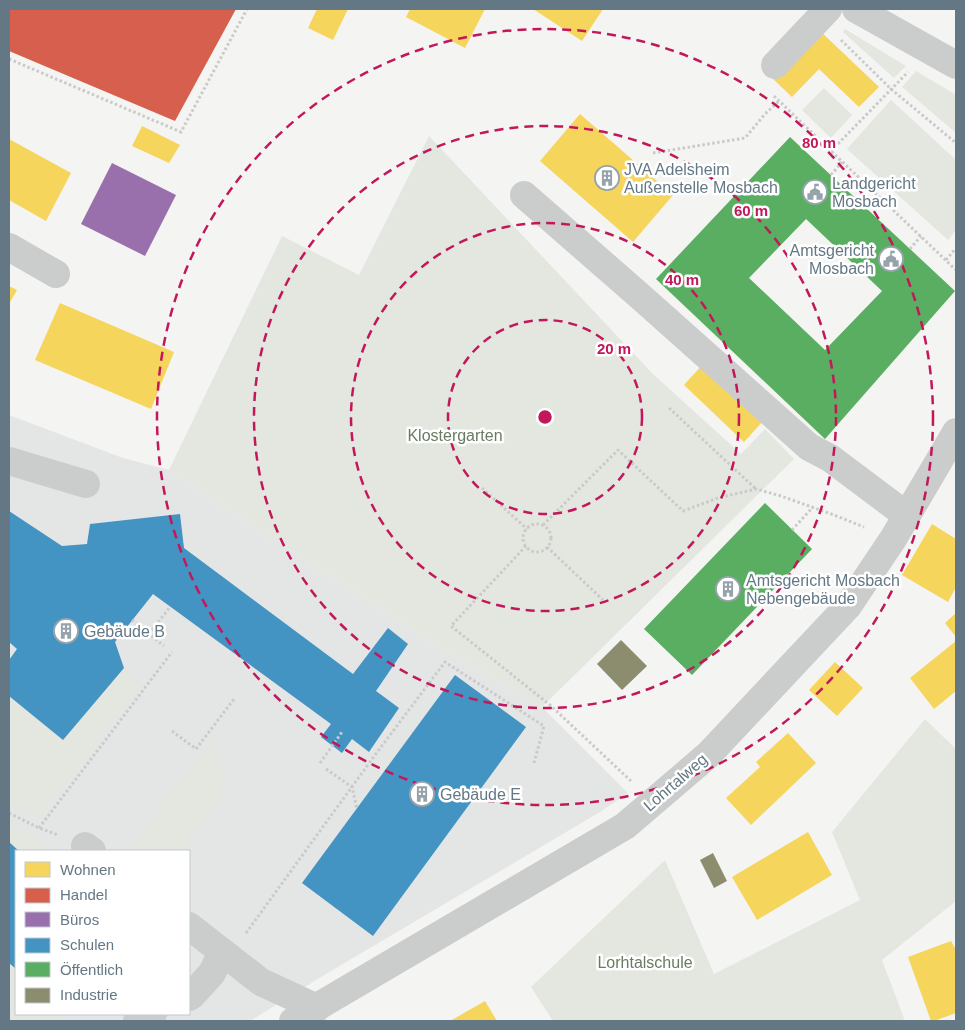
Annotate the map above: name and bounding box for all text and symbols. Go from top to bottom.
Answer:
text: 80 m [802,134,836,151]
place label: JVA Adelsheim Außenstelle Mosbach [624,161,778,196]
building icon: JVA Adelsheim Außenstelle Mosbach [594,165,620,191]
place label: Landgericht Mosbach [832,175,916,210]
public building icon: Landgericht Mosbach [802,179,828,205]
text: 60 m [734,202,768,219]
place label: Amtsgericht Mosbach [790,242,875,277]
public building icon: Amtsgericht Mosbach [878,246,904,272]
text: 40 m [665,271,699,288]
text: 20 m [597,340,631,357]
centre of rings [536,408,554,426]
park label: Klostergarten [407,427,503,444]
place label: Amtsgericht Mosbach Nebengebäude [746,572,900,607]
building icon: Amtsgericht Mosbach Nebengebäude [715,576,741,602]
building icon: Gebäude B [53,618,79,644]
place label: Gebäude B [84,623,165,640]
street label: Lohrtalweg [640,750,710,814]
building icon: Gebäude E [409,781,435,807]
place label: Gebäude E [440,786,521,803]
legend [15,850,190,1015]
text: Wohnen [60,861,116,878]
text: Handel [60,886,108,903]
text: Büros [60,911,99,928]
text: Schulen [60,936,114,953]
park label: Lorhtalschule [597,954,693,971]
text: Öffentlich [60,961,123,978]
text: Industrie [60,986,118,1003]

